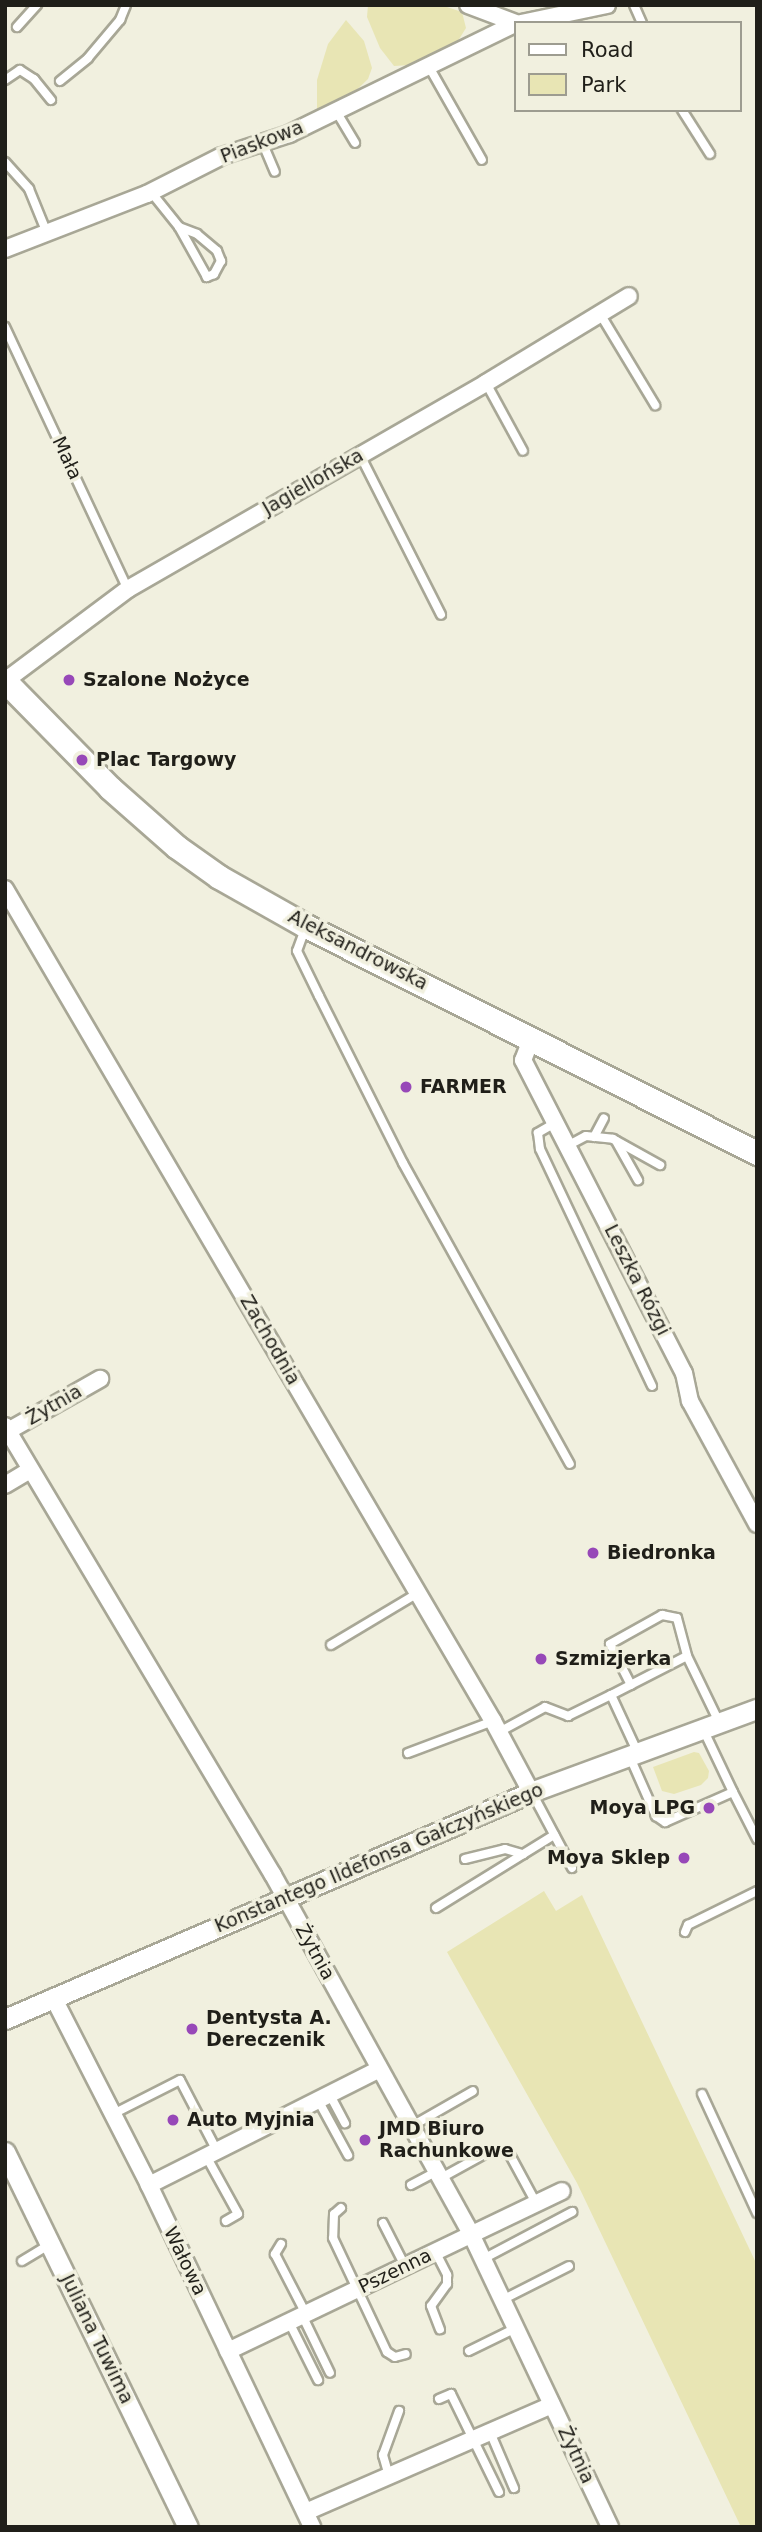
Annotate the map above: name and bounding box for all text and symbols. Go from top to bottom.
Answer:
legend [514,21,741,112]
text: Road [581,38,634,62]
text: Park [581,73,626,97]
street label: Piaskowa [217,116,307,168]
street label: Mała [47,433,87,483]
street label: Jagiellońska [258,444,368,520]
place label: Szalone Nożyce [83,669,250,691]
marker: Szalone Nożyce [61,672,77,688]
place label: Plac Targowy [96,749,236,771]
marker: Plac Targowy [74,752,90,768]
street label: Aleksandrowska [284,905,432,995]
place label: FARMER [420,1076,507,1098]
marker: FARMER [398,1079,414,1095]
street label: Leszka Rózgi [599,1221,675,1339]
street label: Zachodnia [235,1291,305,1389]
street label: Żytnia [22,1380,86,1430]
place label: Biedronka [607,1542,716,1564]
marker: Biedronka [585,1545,601,1561]
place label: Szmizjerka [555,1648,671,1670]
marker: Szmizjerka [533,1651,549,1667]
street label: Konstantego Ildefonsa Gałczyńskiego [211,1778,547,1938]
place label: Moya LPG [590,1797,695,1819]
marker: Moya LPG [701,1800,717,1816]
place label: Moya Sklep [547,1847,670,1869]
marker: Moya Sklep [676,1850,692,1866]
street label: Żytnia [290,1920,340,1984]
place label: Dentysta A. Dereczenik [206,2007,332,2051]
marker: Dentysta A. Dereczenik [184,2021,200,2037]
place label: Auto Myjnia [187,2109,315,2131]
marker: Auto Myjnia [165,2112,181,2128]
place label: JMD Biuro Rachunkowe [379,2118,514,2162]
marker: JMD Biuro Rachunkowe [357,2132,373,2148]
street label: Wałowa [159,2223,211,2299]
street label: Pszenna [355,2244,435,2298]
street label: Juliana Tuwima [56,2271,138,2407]
street label: Żytnia [553,2423,599,2487]

